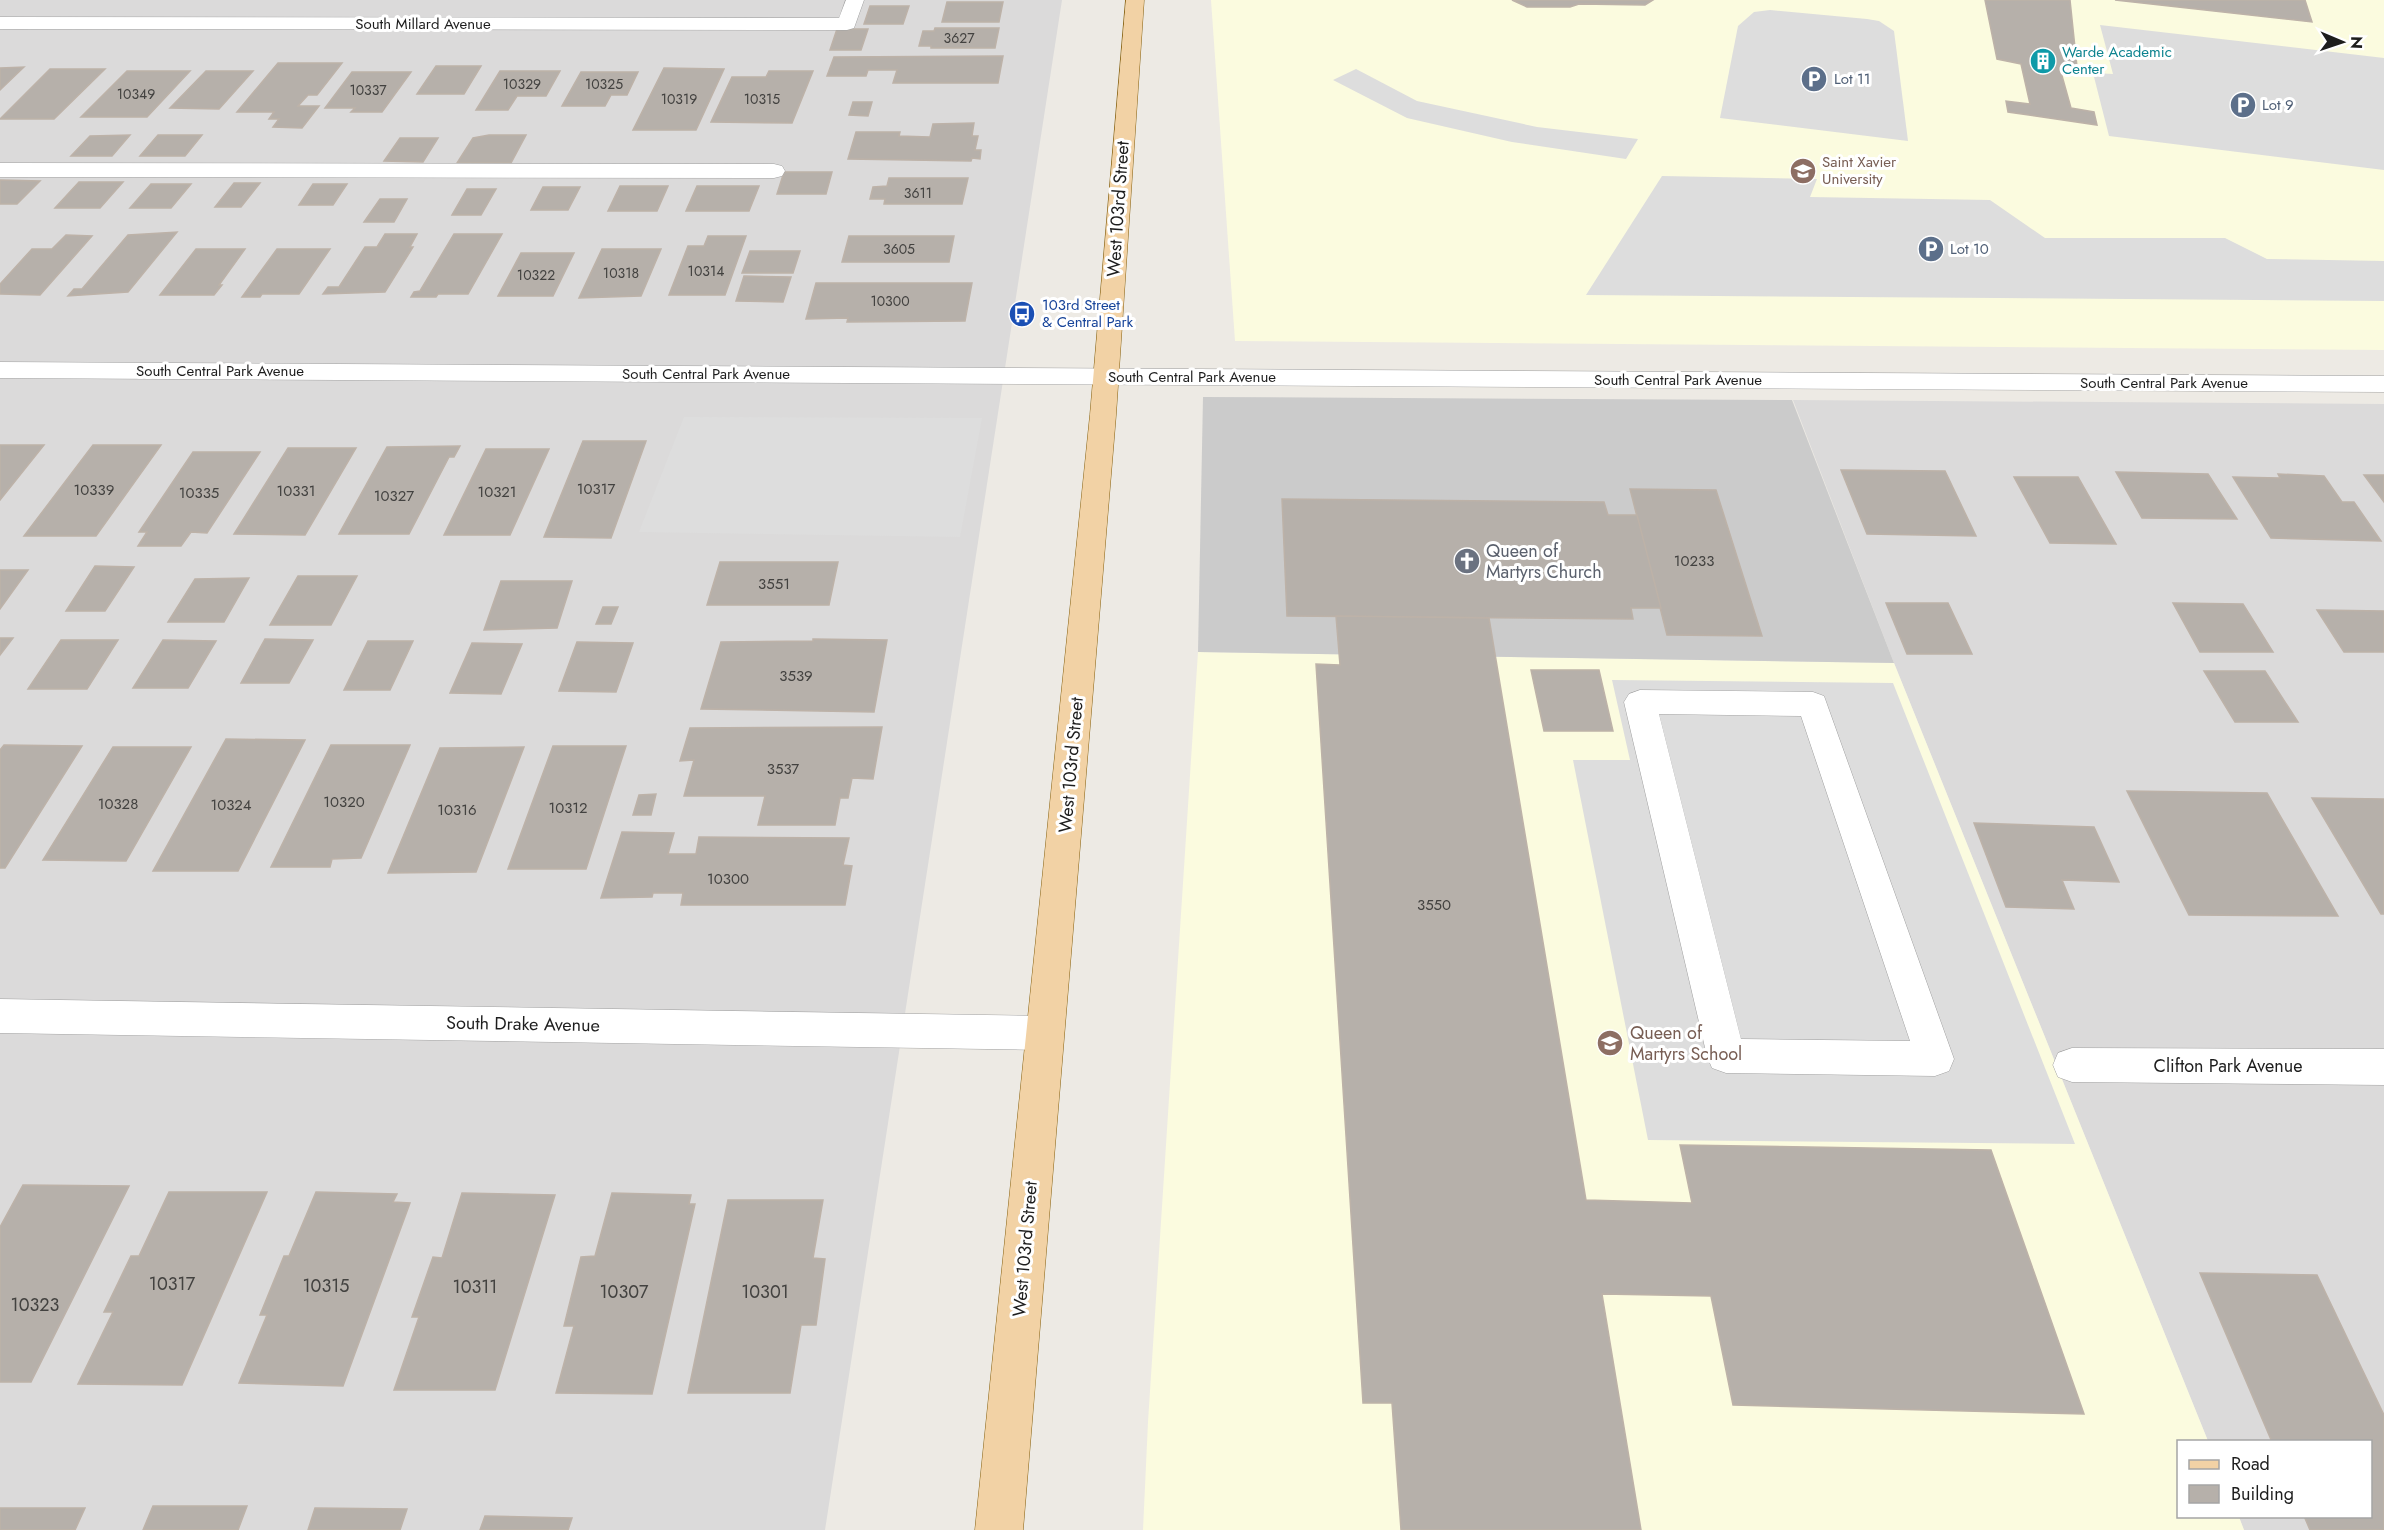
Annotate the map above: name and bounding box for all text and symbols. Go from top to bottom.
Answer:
north arrow [2312,12,2372,72]
street label: South Millard Avenue [355,13,491,35]
house number: 3627 [943,28,975,48]
text: N [2345,36,2368,49]
place label: Warde Academic Center [2062,41,2172,80]
building icon: Warde Academic Center [2028,46,2058,76]
parking icon: Lot 11 [1799,64,1829,94]
place label: Lot 11 [1834,68,1871,90]
house number: 10329 [503,74,541,94]
house number: 10325 [585,74,623,94]
house number: 10337 [349,80,387,100]
house number: 10349 [117,84,155,104]
house number: 10319 [661,89,697,109]
house number: 10315 [744,89,780,109]
parking icon: Lot 9 [2228,90,2258,120]
place label: Lot 9 [2262,94,2294,116]
street label: West 103rd Street [1100,140,1136,278]
place label: Saint Xavier University [1822,151,1897,190]
school or university icon: Saint Xavier University [1788,156,1818,186]
house number: 3611 [904,183,932,203]
parking icon: Lot 10 [1916,234,1946,264]
place label: Lot 10 [1950,238,1989,260]
house number: 3605 [883,239,915,259]
house number: 10314 [688,261,724,281]
house number: 10318 [603,263,639,283]
house number: 10322 [517,265,555,285]
house number: 10300 [870,291,910,311]
place label: 103rd Street & Central Park [1042,294,1134,333]
bus stop icon: 103rd Street & Central Park [1007,299,1037,329]
street label: South Central Park Avenue [136,360,304,382]
street label: South Central Park Avenue [622,363,790,385]
street label: South Central Park Avenue [1108,366,1276,388]
street label: South Central Park Avenue [1594,369,1762,391]
street label: South Central Park Avenue [2080,372,2248,394]
house number: 10317 [577,478,615,500]
house number: 10339 [74,479,114,501]
house number: 10331 [277,480,315,502]
house number: 10321 [477,481,517,503]
house number: 10335 [179,482,219,504]
house number: 10327 [374,485,414,507]
place label: Queen of Martyrs Church [1486,538,1602,585]
church icon: Queen of Martyrs Church [1452,546,1482,576]
house number: 10233 [1674,550,1714,572]
house number: 3551 [758,573,790,595]
house number: 3539 [779,665,813,687]
street label: West 103rd Street [1052,695,1090,834]
house number: 3537 [767,758,799,780]
house number: 10320 [323,791,365,813]
house number: 10328 [98,793,138,815]
house number: 10324 [210,794,252,816]
house number: 10312 [548,797,588,819]
house number: 10316 [437,799,477,821]
house number: 10300 [707,868,749,890]
house number: 3550 [1417,894,1451,916]
street label: South Drake Avenue [446,1010,600,1038]
place label: Queen of Martyrs School [1630,1020,1742,1067]
school or university icon: Queen of Martyrs School [1595,1028,1625,1058]
street label: Clifton Park Avenue [2154,1053,2302,1079]
street label: West 103rd Street [1006,1179,1044,1318]
house number: 10317 [149,1271,196,1297]
house number: 10315 [303,1273,349,1299]
house number: 10311 [453,1274,497,1300]
house number: 10307 [600,1279,649,1305]
house number: 10301 [741,1279,789,1305]
house number: 10323 [11,1292,60,1318]
legend [2177,1440,2372,1518]
text: Road [2231,1451,2270,1477]
text: Building [2231,1481,2294,1507]

